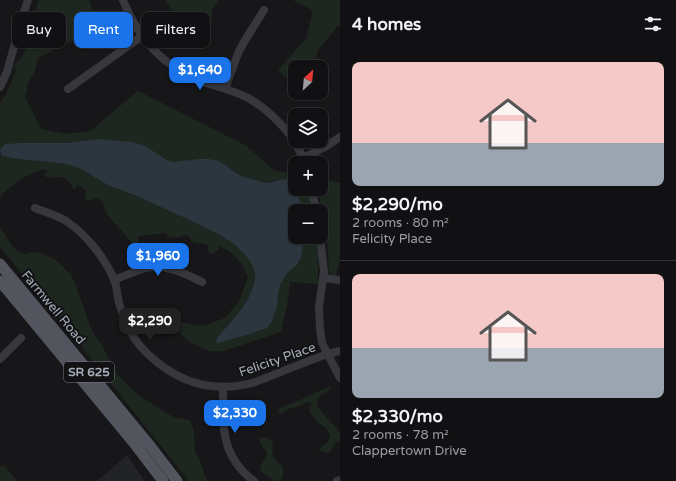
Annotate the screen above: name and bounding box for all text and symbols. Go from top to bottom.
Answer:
chip: Buy [12,12,66,48]
chip: Rent [74,12,133,48]
chip: Filters [141,12,210,48]
icon: filters [642,13,664,35]
text: 4 homes [352,14,421,35]
pin: $1,640 [167,57,233,91]
north arrow [288,60,328,100]
map controls [288,60,328,244]
text: $1,640 [178,62,222,78]
icon: home [472,88,544,160]
button: layers [288,108,328,148]
button: + [288,156,328,196]
text: $2,290/mo [352,194,443,215]
button: − [288,204,328,244]
text: 2 rooms · 80 m² [352,215,449,231]
text: Felicity Place [352,231,432,247]
pin: $1,960 [125,243,191,277]
text: $1,960 [136,248,180,264]
street label: Farmwell Road [18,268,89,348]
icon: home [472,300,544,372]
pin: $2,290 [117,308,183,342]
text: $2,290 [128,313,172,329]
street label: Felicity Place [237,339,318,381]
road number: SR 625 [64,362,114,382]
pin: $2,330 [202,400,268,434]
text: $2,330 [213,405,257,421]
text: $2,330/mo [352,406,443,427]
text: 2 rooms · 78 m² [352,427,449,443]
text: Clappertown Drive [352,443,467,459]

